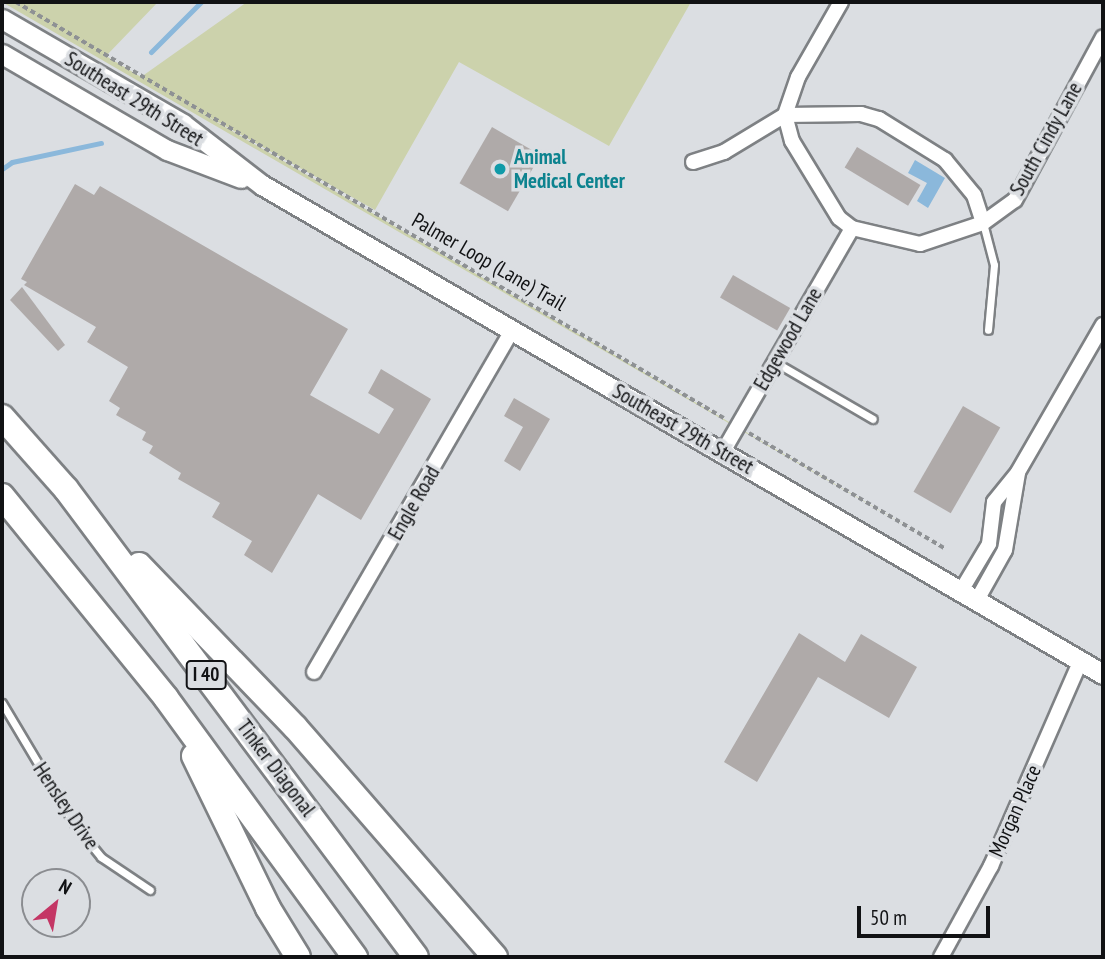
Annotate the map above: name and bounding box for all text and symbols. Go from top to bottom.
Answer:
street label: Southeast 29th Street [60,46,208,152]
street label: South Cindy Lane [1004,78,1088,200]
place label: Animal Medical Center [514,144,625,194]
marker: Animal Medical Center [492,161,508,177]
street label: Palmer Loop (Lane) Trail [407,207,571,317]
street label: Edgewood Lane [749,283,827,395]
street label: Southeast 29th Street [608,378,758,480]
street label: Engle Road [383,462,445,544]
road number: I 40 [185,660,227,690]
street label: Tinker Diagonal [231,715,321,821]
street label: Hensley Drive [28,758,104,854]
street label: Morgan Place [984,761,1046,861]
north arrow [21,868,91,938]
text: N [55,874,76,900]
scale bar [860,892,993,936]
text: 50 m [870,904,907,931]

